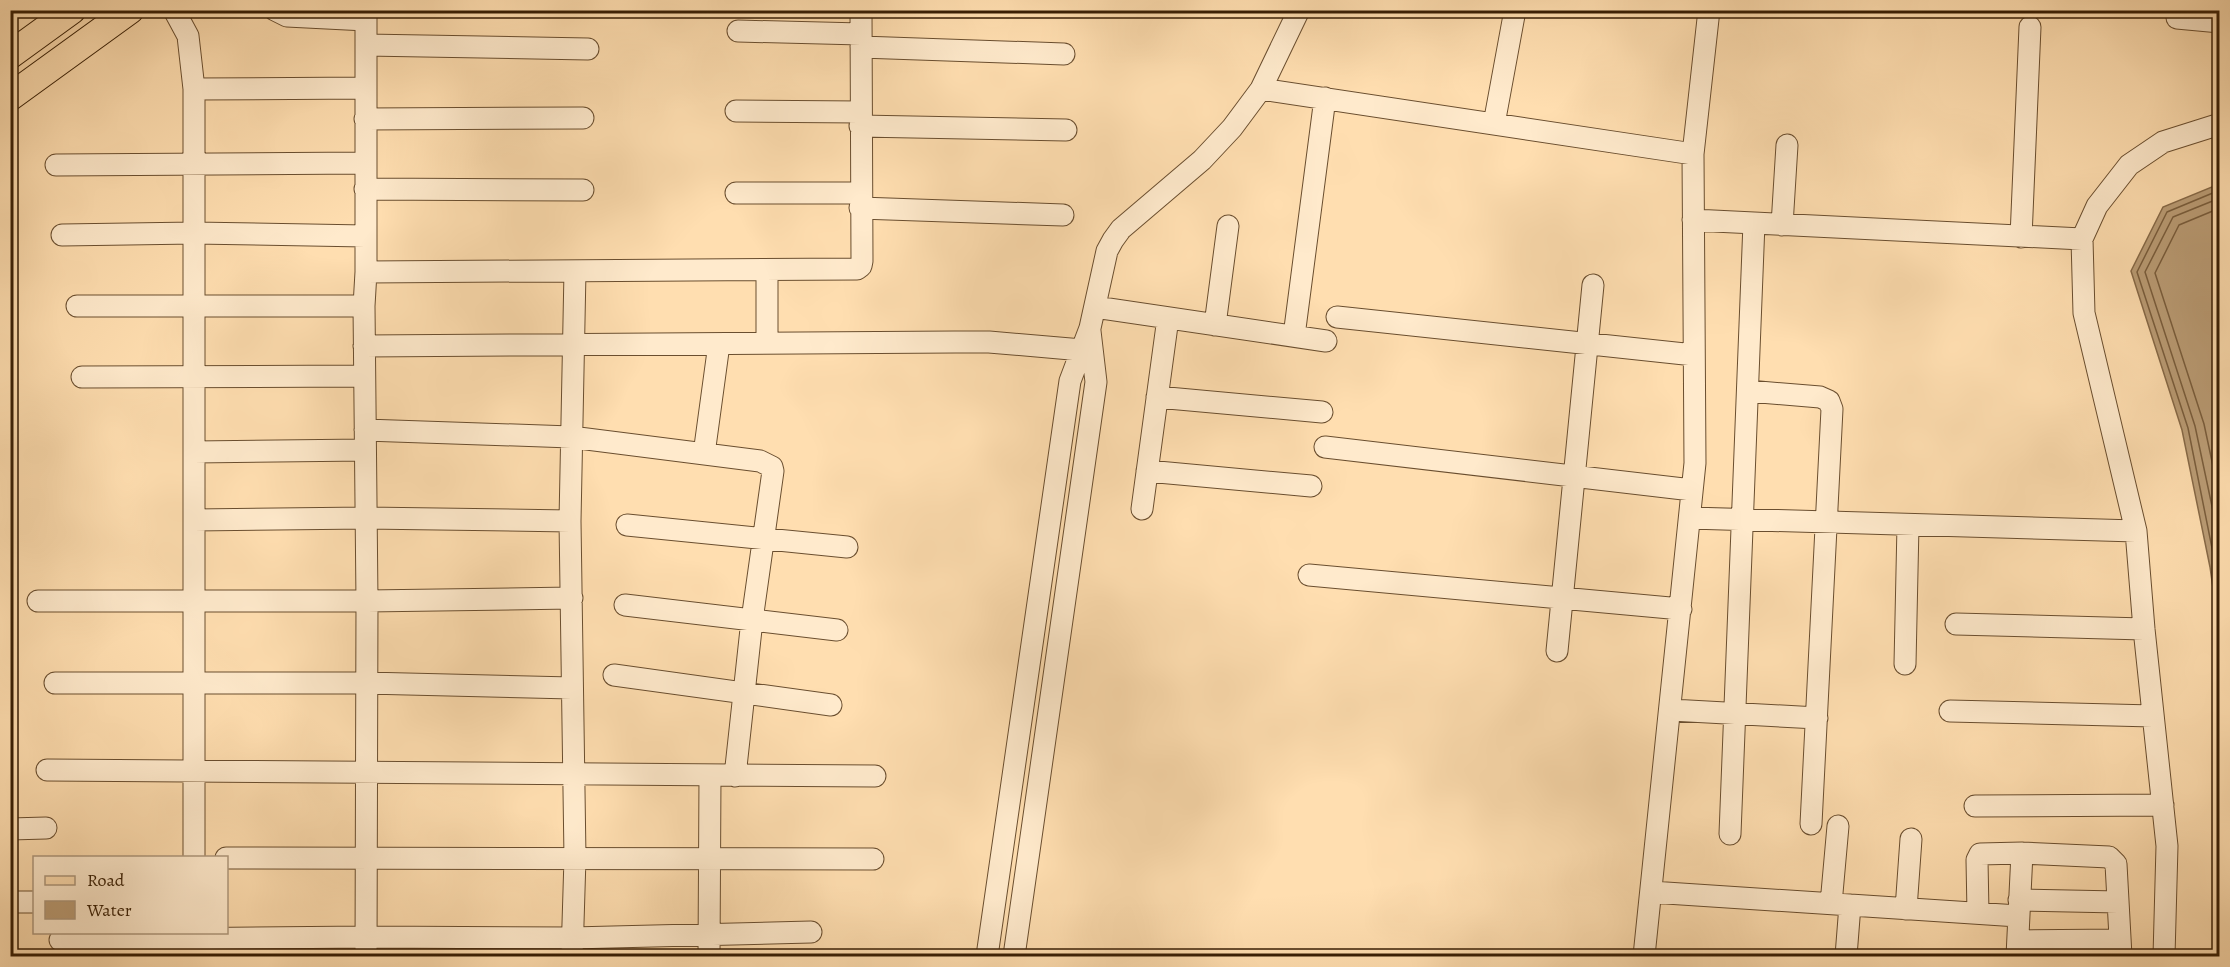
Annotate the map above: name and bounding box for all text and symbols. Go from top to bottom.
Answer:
legend [33,856,228,934]
text: Road [87,868,125,892]
text: Water [86,898,132,922]

